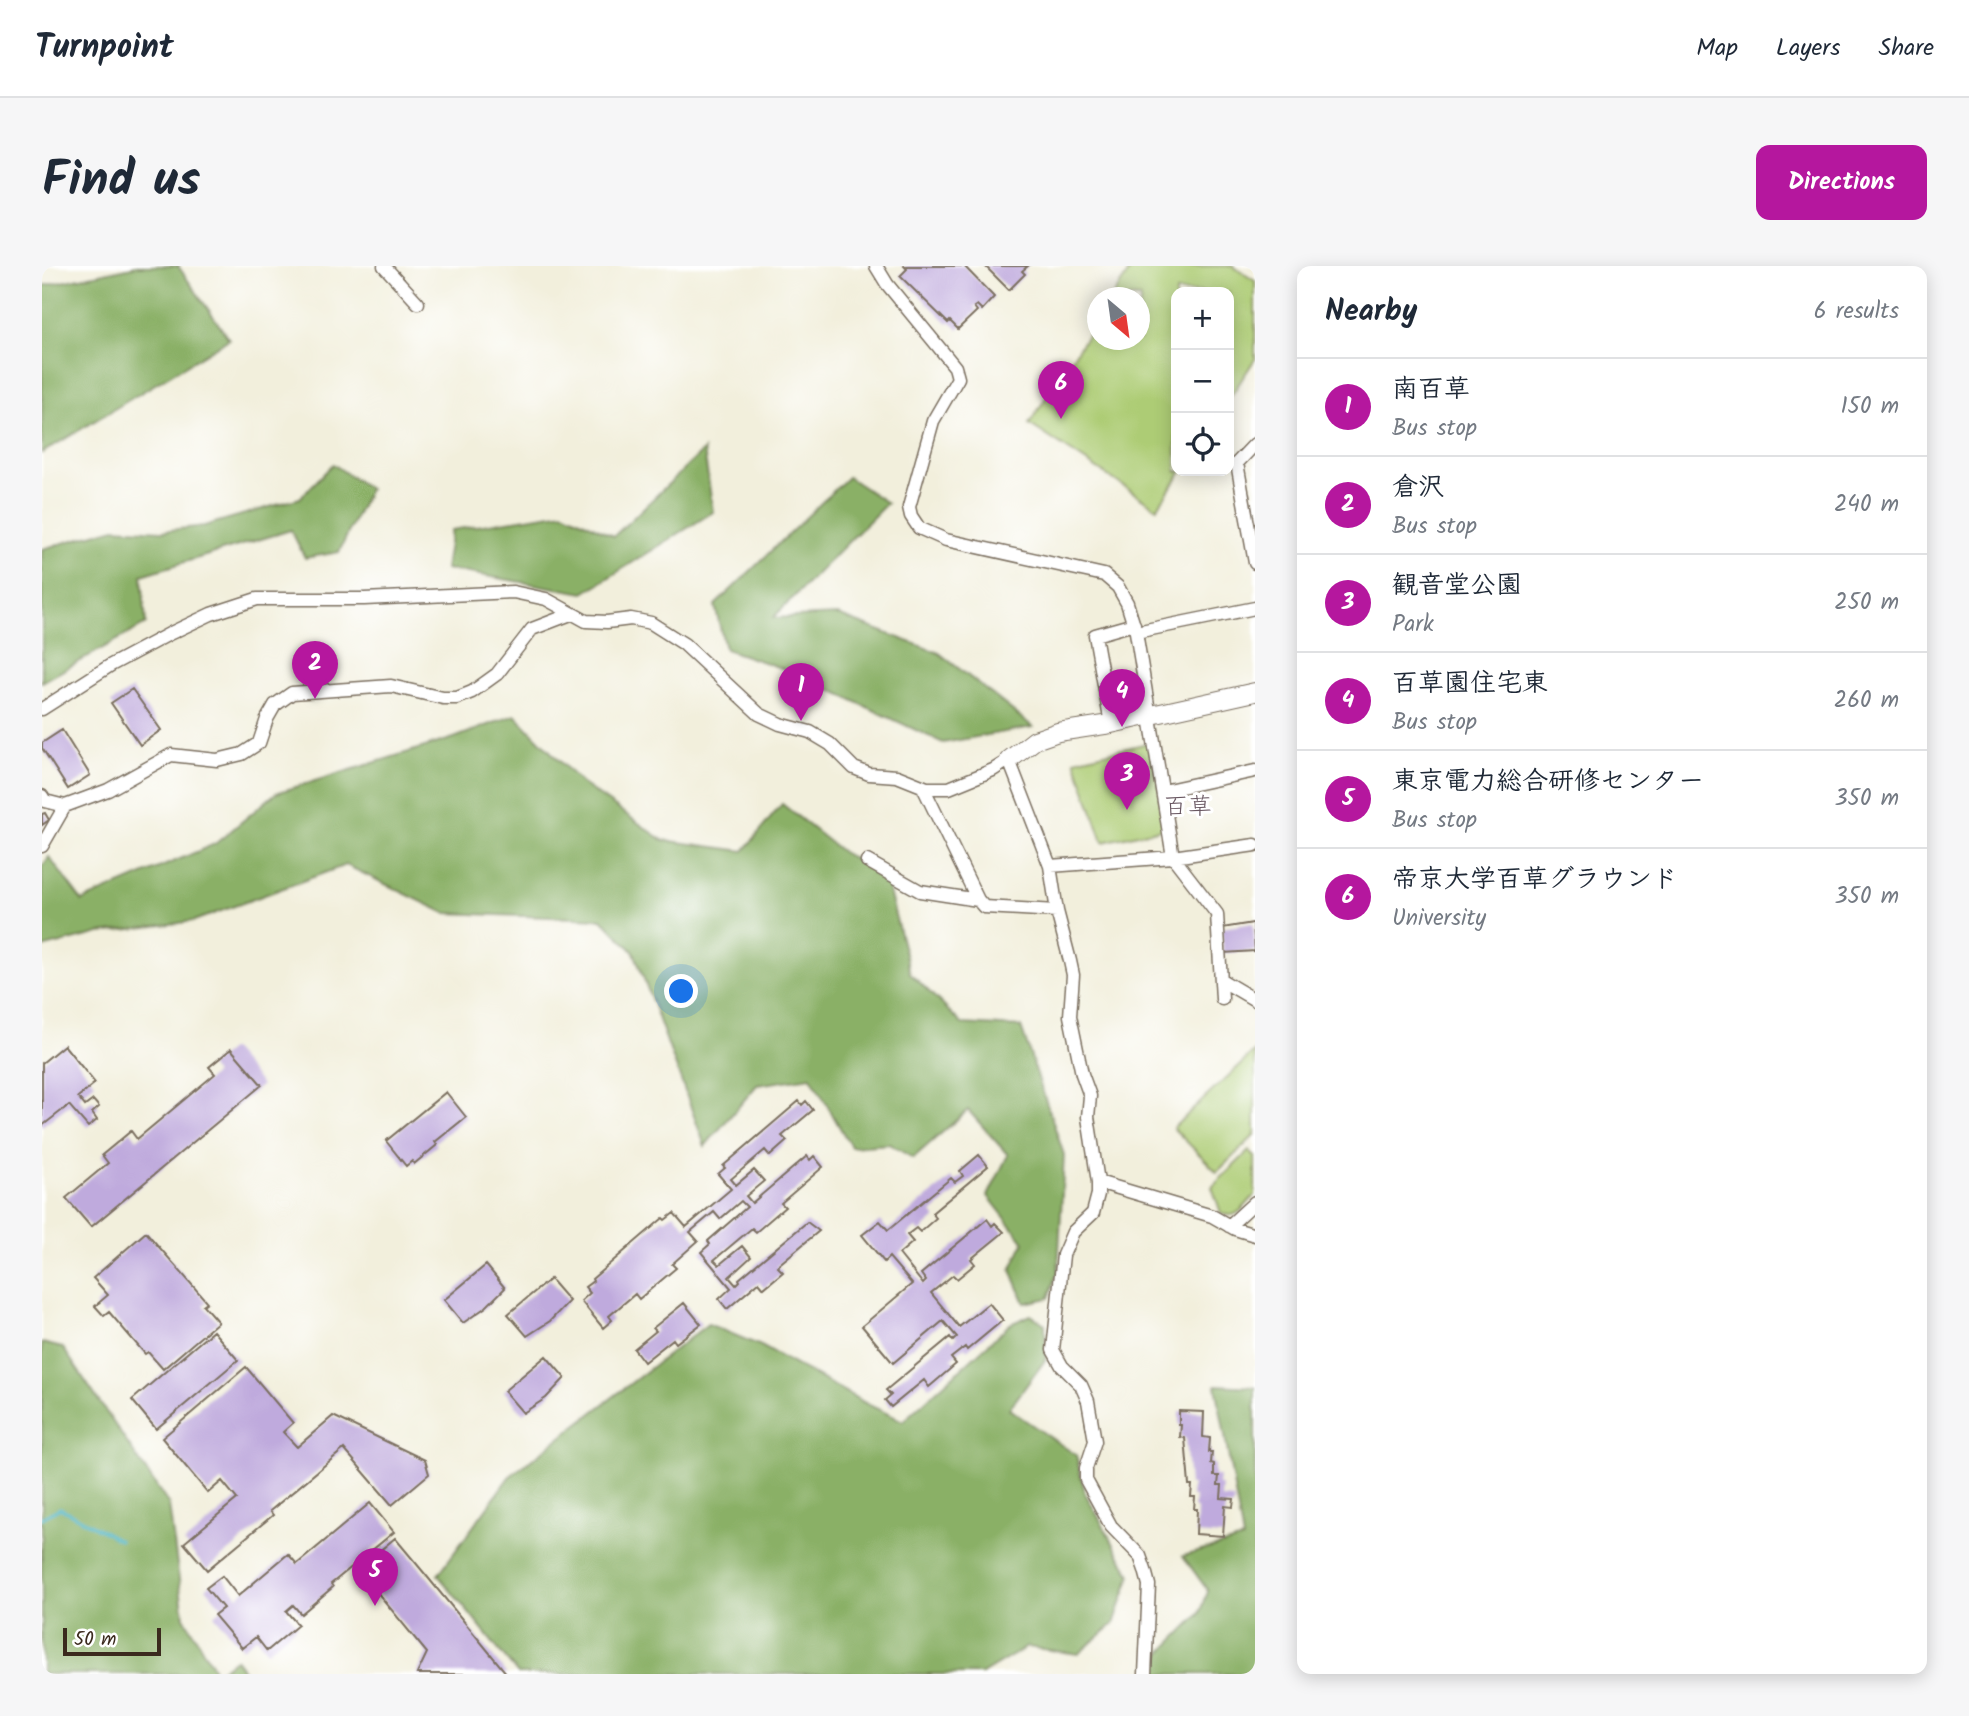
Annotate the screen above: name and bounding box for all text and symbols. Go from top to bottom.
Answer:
text: Turnpoint [35,22,174,75]
text: Map [1696,29,1738,68]
text: Layers [1776,29,1840,68]
text: Share [1878,29,1934,68]
text: Find us [42,143,200,221]
button: Directions [1756,145,1927,220]
north arrow [1087,287,1150,350]
map controls [1171,287,1234,476]
button: + [1171,287,1234,350]
text: Nearby [1325,288,1417,336]
text: 6 results [1814,294,1899,330]
button: − [1171,350,1234,413]
pin: 6 [1038,361,1084,419]
text: 南百草 [1392,369,1470,411]
text: 1 [1345,389,1351,425]
text: 150 m [1840,389,1899,425]
text: Bus stop [1392,411,1477,447]
button: locate [1171,413,1234,476]
text: 倉沢 [1392,467,1444,509]
text: 2 [1341,487,1355,523]
text: 240 m [1834,487,1899,523]
text: Bus stop [1392,509,1477,545]
text: 観音堂公園 [1392,565,1522,607]
text: 3 [1342,585,1354,621]
text: 250 m [1834,585,1899,621]
text: Park [1392,607,1434,643]
pin: 2 [292,641,338,699]
pin: 1 [778,663,824,721]
text: 百草園住宅東 [1392,663,1548,705]
pin: 4 [1099,669,1145,727]
text: 4 [1342,683,1354,719]
text: 260 m [1834,683,1899,719]
text: Bus stop [1392,705,1477,741]
pin: 3 [1104,752,1150,810]
text: 東京電力総合研修センター [1392,761,1704,803]
text: 5 [1342,781,1354,817]
text: 350 m [1834,781,1899,817]
district label: 百草 [1164,788,1212,827]
text: Bus stop [1392,803,1477,839]
text: 帝京大学百草グラウンド [1392,859,1678,901]
text: 6 [1342,879,1354,915]
text: 350 m [1834,879,1899,915]
text: University [1392,901,1486,937]
your location [664,974,698,1008]
pin: 5 [352,1548,398,1606]
scale bar [63,1625,161,1657]
text: 50 m [74,1625,116,1655]

